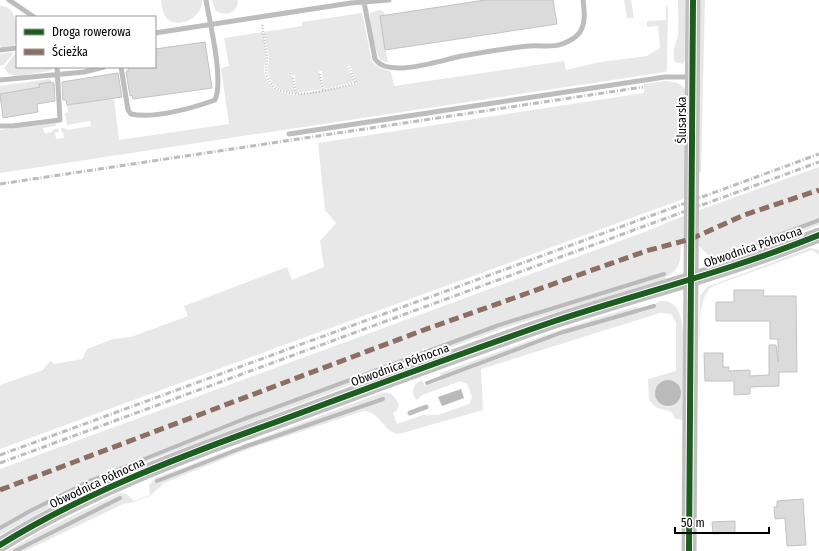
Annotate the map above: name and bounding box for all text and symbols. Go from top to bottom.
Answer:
legend [16,16,156,68]
text: Droga rowerowa [52,25,131,39]
text: Ścieżka [52,44,88,59]
street label: Ślusarska [674,97,689,143]
street label: Obwodnica Północna [702,224,804,270]
street label: Obwodnica Północna [349,341,451,389]
street label: Obwodnica Północna [47,455,147,511]
scale bar [675,509,769,535]
text: 50 m [681,516,705,530]

